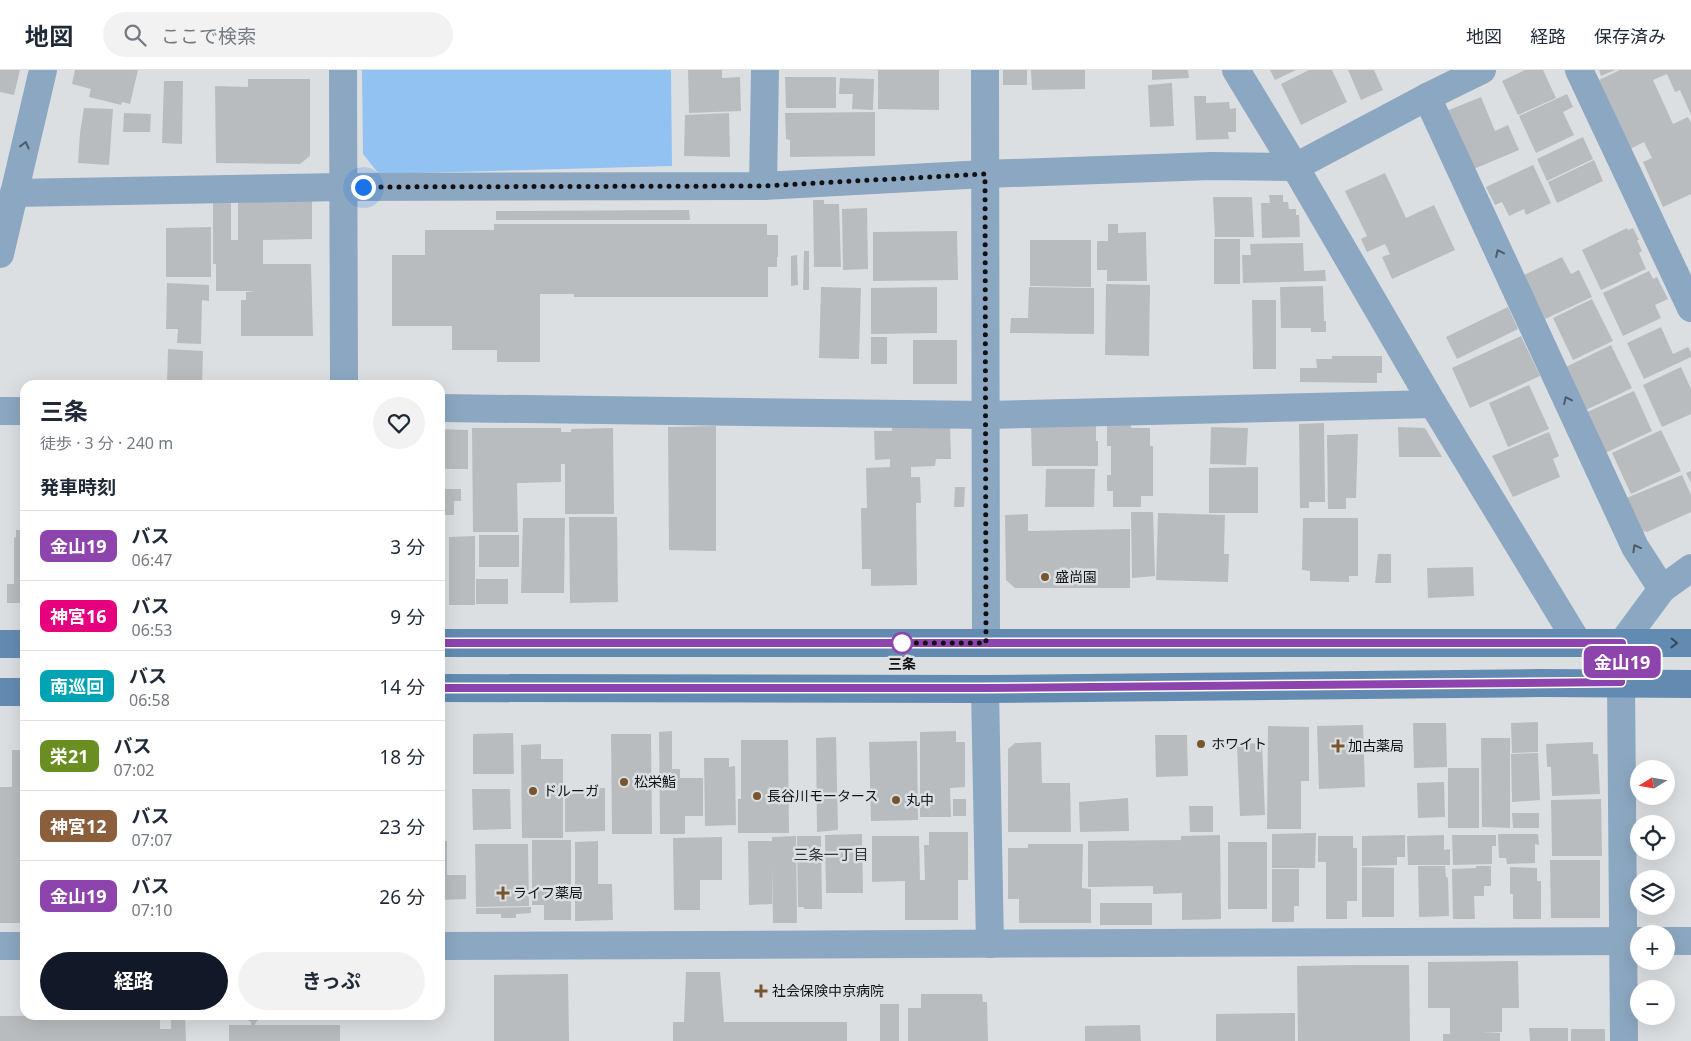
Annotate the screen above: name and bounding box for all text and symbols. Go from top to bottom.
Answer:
search box [103,12,453,57]
text: 地図 [25,19,73,52]
icon: search [121,21,149,49]
text: ここで検索 [161,23,256,49]
text: 地図 [1466,24,1502,48]
text: 経路 [1530,24,1566,48]
text: 保存済み [1594,24,1666,48]
one-way arrow [19,141,30,150]
your location [351,175,376,200]
one-way arrow [1495,249,1506,258]
text: 三条 [40,394,88,427]
one-way arrow [1563,396,1574,405]
button: heart [373,397,425,449]
text: 徒歩 · 3 分 · 240 m [40,432,173,454]
text: 発車時刻 [40,474,116,500]
text: バス [132,523,170,549]
text: 金山19 [50,534,107,558]
text: 3 分 [390,534,425,560]
one-way arrow [1632,544,1642,553]
text: 06:47 [132,549,173,571]
place label: 盛尚園 [1055,567,1097,586]
marker: 盛尚園 [1039,571,1051,583]
text: バス [132,593,170,619]
text: 神宮16 [50,604,107,628]
text: 9 分 [390,604,425,630]
text: 06:53 [132,619,173,641]
marker: 三条 [891,632,913,654]
one-way arrow [1670,638,1678,648]
line badge: 金山19 [1587,646,1657,678]
text: 金山19 [1594,650,1650,674]
place label: 三条 [888,654,916,673]
text: バス [129,663,167,689]
text: 南巡回 [50,674,104,698]
text: 14 分 [379,674,425,700]
text: 06:58 [129,689,170,711]
text: バス [114,733,152,759]
place label: ホワイト [1211,734,1267,753]
place label: 加古薬局 [1348,736,1404,755]
marker: ホワイト [1195,738,1207,750]
marker: 加古薬局 [1332,740,1344,752]
text: 栄21 [50,744,89,768]
text: 18 分 [379,744,425,770]
text: 07:02 [114,759,155,781]
north arrow [1630,760,1675,805]
map controls [1630,760,1675,1025]
place label: 松栄鮨 [634,772,676,791]
marker: 松栄鮨 [618,776,630,788]
place label: ドルーガ [543,781,599,800]
marker: ドルーガ [527,785,539,797]
place label: 長谷川モータース [767,786,878,805]
marker: 長谷川モータース [751,790,763,802]
place label: 丸中 [906,790,934,809]
marker: 丸中 [890,794,902,806]
text: バス [132,803,170,829]
text: 神宮12 [50,814,107,838]
text: 23 分 [379,814,425,840]
button: locate [1630,815,1675,860]
text: 07:07 [132,829,173,851]
district label: 三条一丁目 [793,844,869,864]
button: layers [1630,870,1675,915]
text: バス [132,873,170,899]
place label: ライフ薬局 [513,883,583,902]
text: 金山19 [50,884,107,908]
text: 26 分 [379,884,425,910]
marker: ライフ薬局 [497,887,509,899]
text: 07:10 [132,899,173,921]
button: + [1630,925,1675,970]
button: 経路 [40,952,228,1010]
button: きっぷ [238,952,425,1010]
button: − [1630,980,1675,1025]
place label: 社会保険中京病院 [772,981,884,1000]
marker: 社会保険中京病院 [754,984,768,998]

